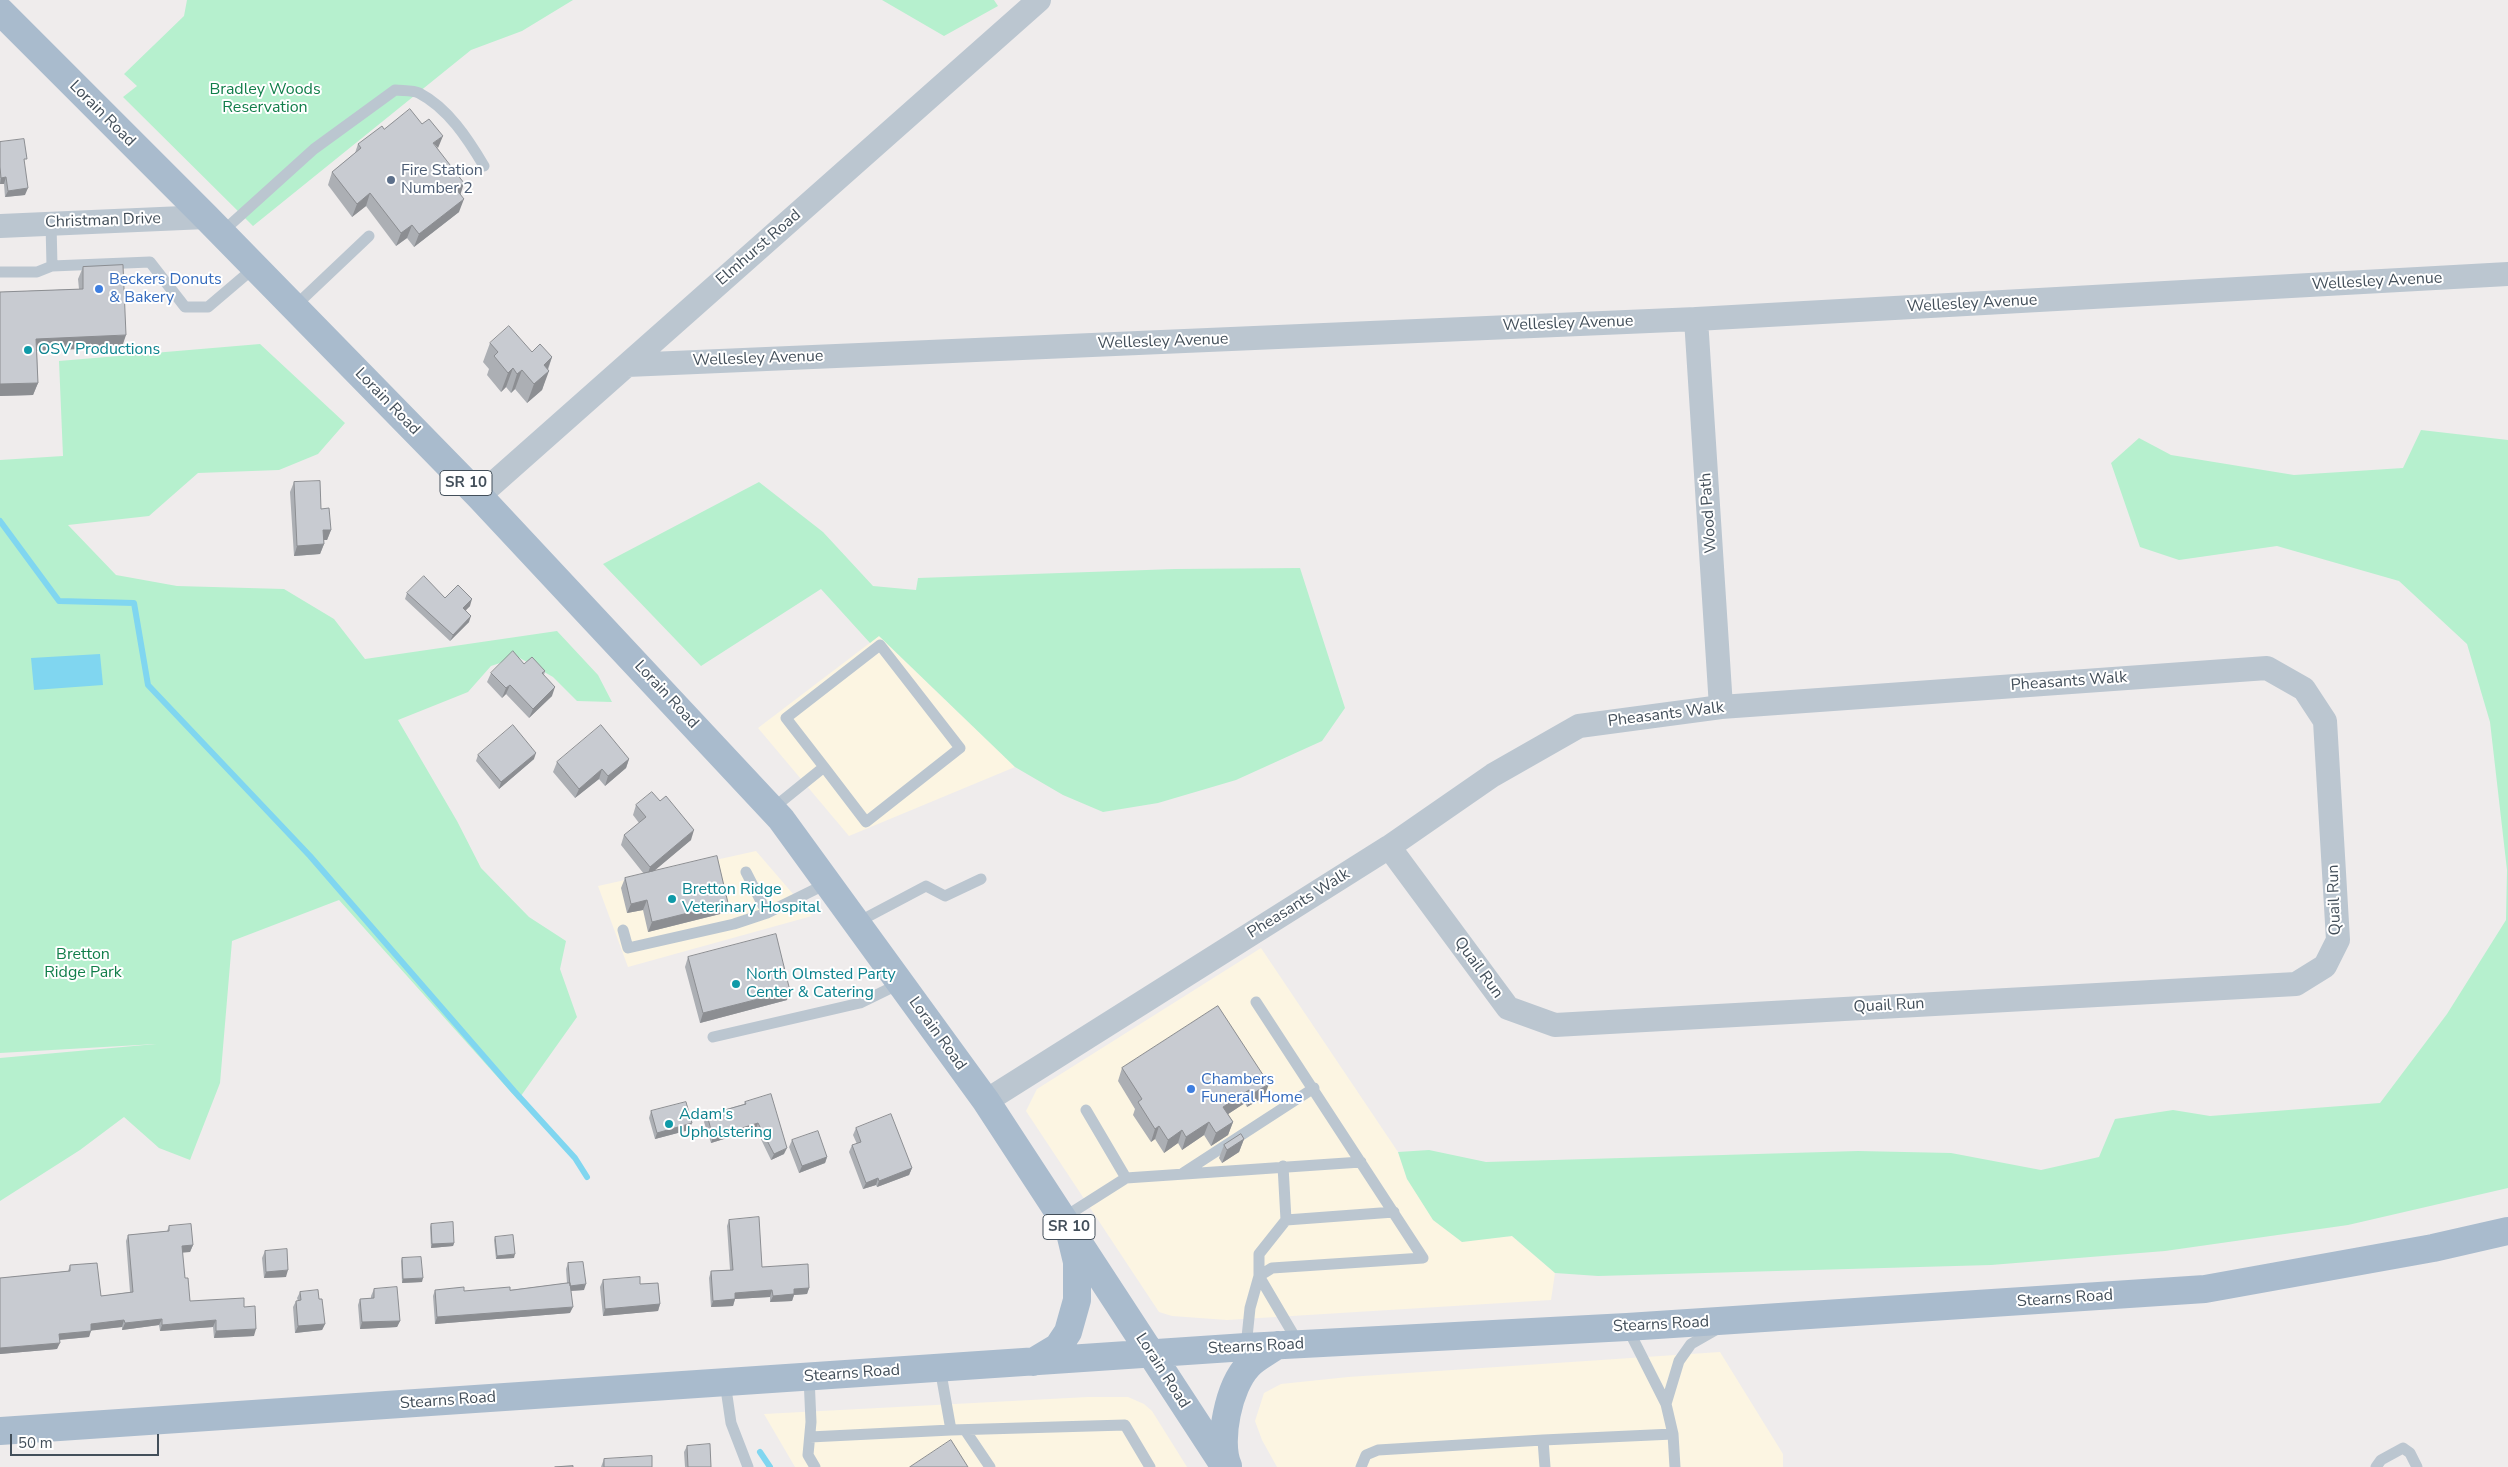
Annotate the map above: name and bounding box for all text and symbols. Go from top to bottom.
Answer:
street label: Lorain Road [65,77,139,151]
park label: Bradley Woods Reservation [209,80,321,118]
place label: Fire Station Number 2 [401,161,483,199]
marker: Fire Station Number 2 [385,174,397,186]
street label: Elmhurst Road [713,206,805,290]
street label: Christman Drive [45,209,161,233]
street label: Wellesley Avenue [2311,269,2443,295]
place label: Beckers Donuts & Bakery [109,270,222,308]
marker: Beckers Donuts & Bakery [93,283,105,295]
street label: Wellesley Avenue [1906,291,2038,317]
street label: Wellesley Avenue [1502,312,1634,336]
street label: Wellesley Avenue [1097,330,1229,354]
place label: OSV Productions [38,340,160,360]
marker: OSV Productions [22,344,34,356]
street label: Wellesley Avenue [692,347,824,371]
street label: Lorain Road [350,364,424,440]
road number: SR 10 [440,470,492,496]
street label: Wood Path [1697,472,1721,554]
street label: Lorain Road [630,657,702,733]
street label: Pheasants Walk [2010,668,2128,696]
street label: Pheasants Walk [1607,698,1725,732]
street label: Quail Run [2324,864,2346,936]
street label: Pheasants Walk [1244,865,1354,943]
place label: Bretton Ridge Veterinary Hospital [682,880,821,918]
marker: Bretton Ridge Veterinary Hospital [666,893,678,905]
street label: Quail Run [1449,934,1507,1002]
park label: Bretton Ridge Park [44,945,122,983]
place label: North Olmsted Party Center & Catering [746,965,896,1003]
marker: North Olmsted Party Center & Catering [730,978,742,990]
street label: Lorain Road [904,994,970,1074]
street label: Quail Run [1853,995,1925,1017]
place label: Chambers Funeral Home [1201,1070,1302,1108]
marker: Chambers Funeral Home [1185,1083,1197,1095]
place label: Adam's Upholstering [679,1105,772,1143]
marker: Adam's Upholstering [663,1118,675,1130]
road number: SR 10 [1043,1214,1095,1240]
street label: Stearns Road [2016,1286,2114,1312]
street label: Stearns Road [1612,1313,1710,1337]
street label: Lorain Road [1131,1330,1193,1412]
street label: Stearns Road [1207,1335,1305,1359]
street label: Stearns Road [803,1361,901,1387]
street label: Stearns Road [399,1388,497,1414]
scale bar [12,1424,161,1456]
text: 50 m [18,1433,53,1453]

